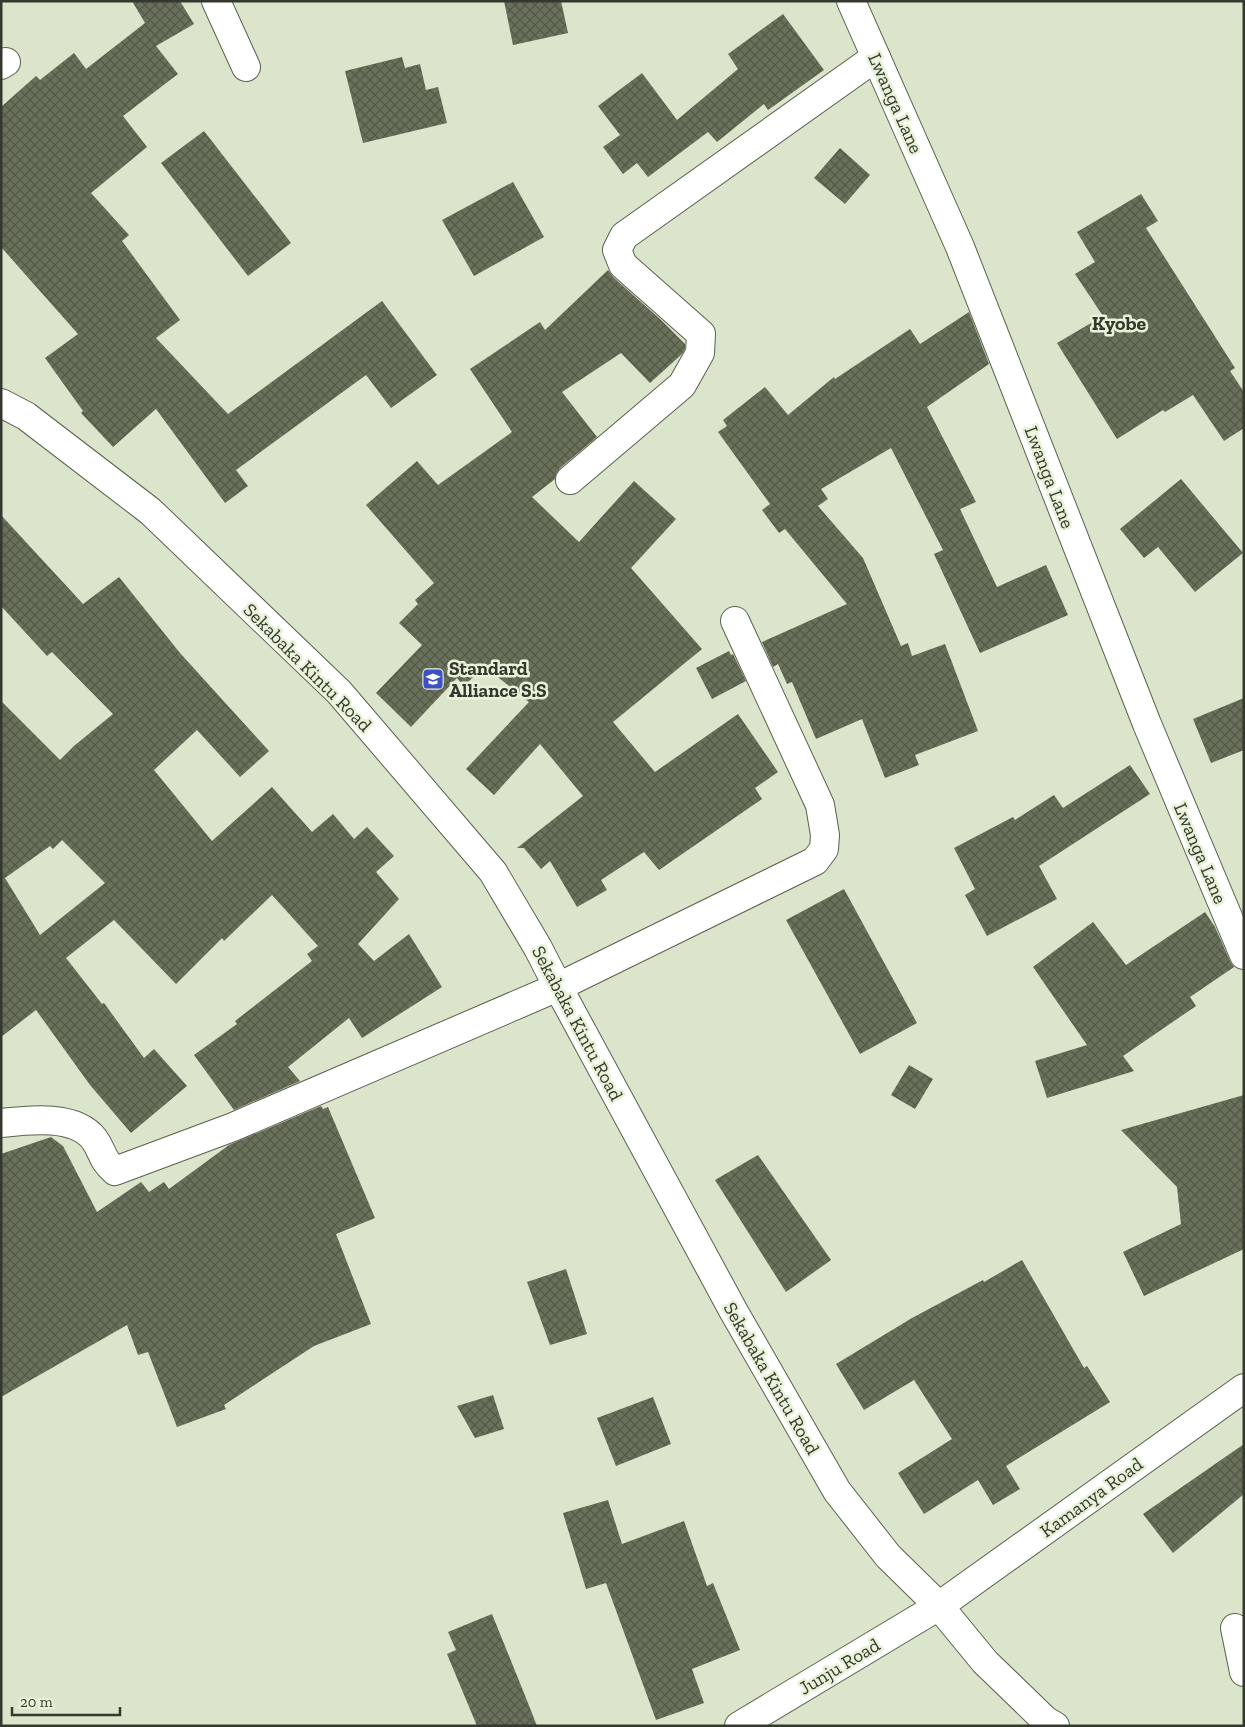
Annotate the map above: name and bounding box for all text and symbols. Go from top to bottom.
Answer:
street label: Lwanga Lane [863,49,928,157]
district label: Kyobe [1092,311,1146,335]
street label: Lwanga Lane [1020,423,1080,532]
street label: Sekabaka Kintu Road [239,598,377,737]
place label: Standard Alliance S.S [449,657,547,702]
school or university icon: Standard Alliance S.S [421,667,445,691]
street label: Lwanga Lane [1169,799,1232,907]
street label: Sekabaka Kintu Road [527,942,628,1105]
street label: Sekabaka Kintu Road [719,1298,825,1459]
street label: Kamanya Road [1035,1452,1148,1542]
street label: Junju Road [795,1633,884,1700]
scale bar [12,1684,120,1716]
text: 20 m [20,1693,53,1711]

